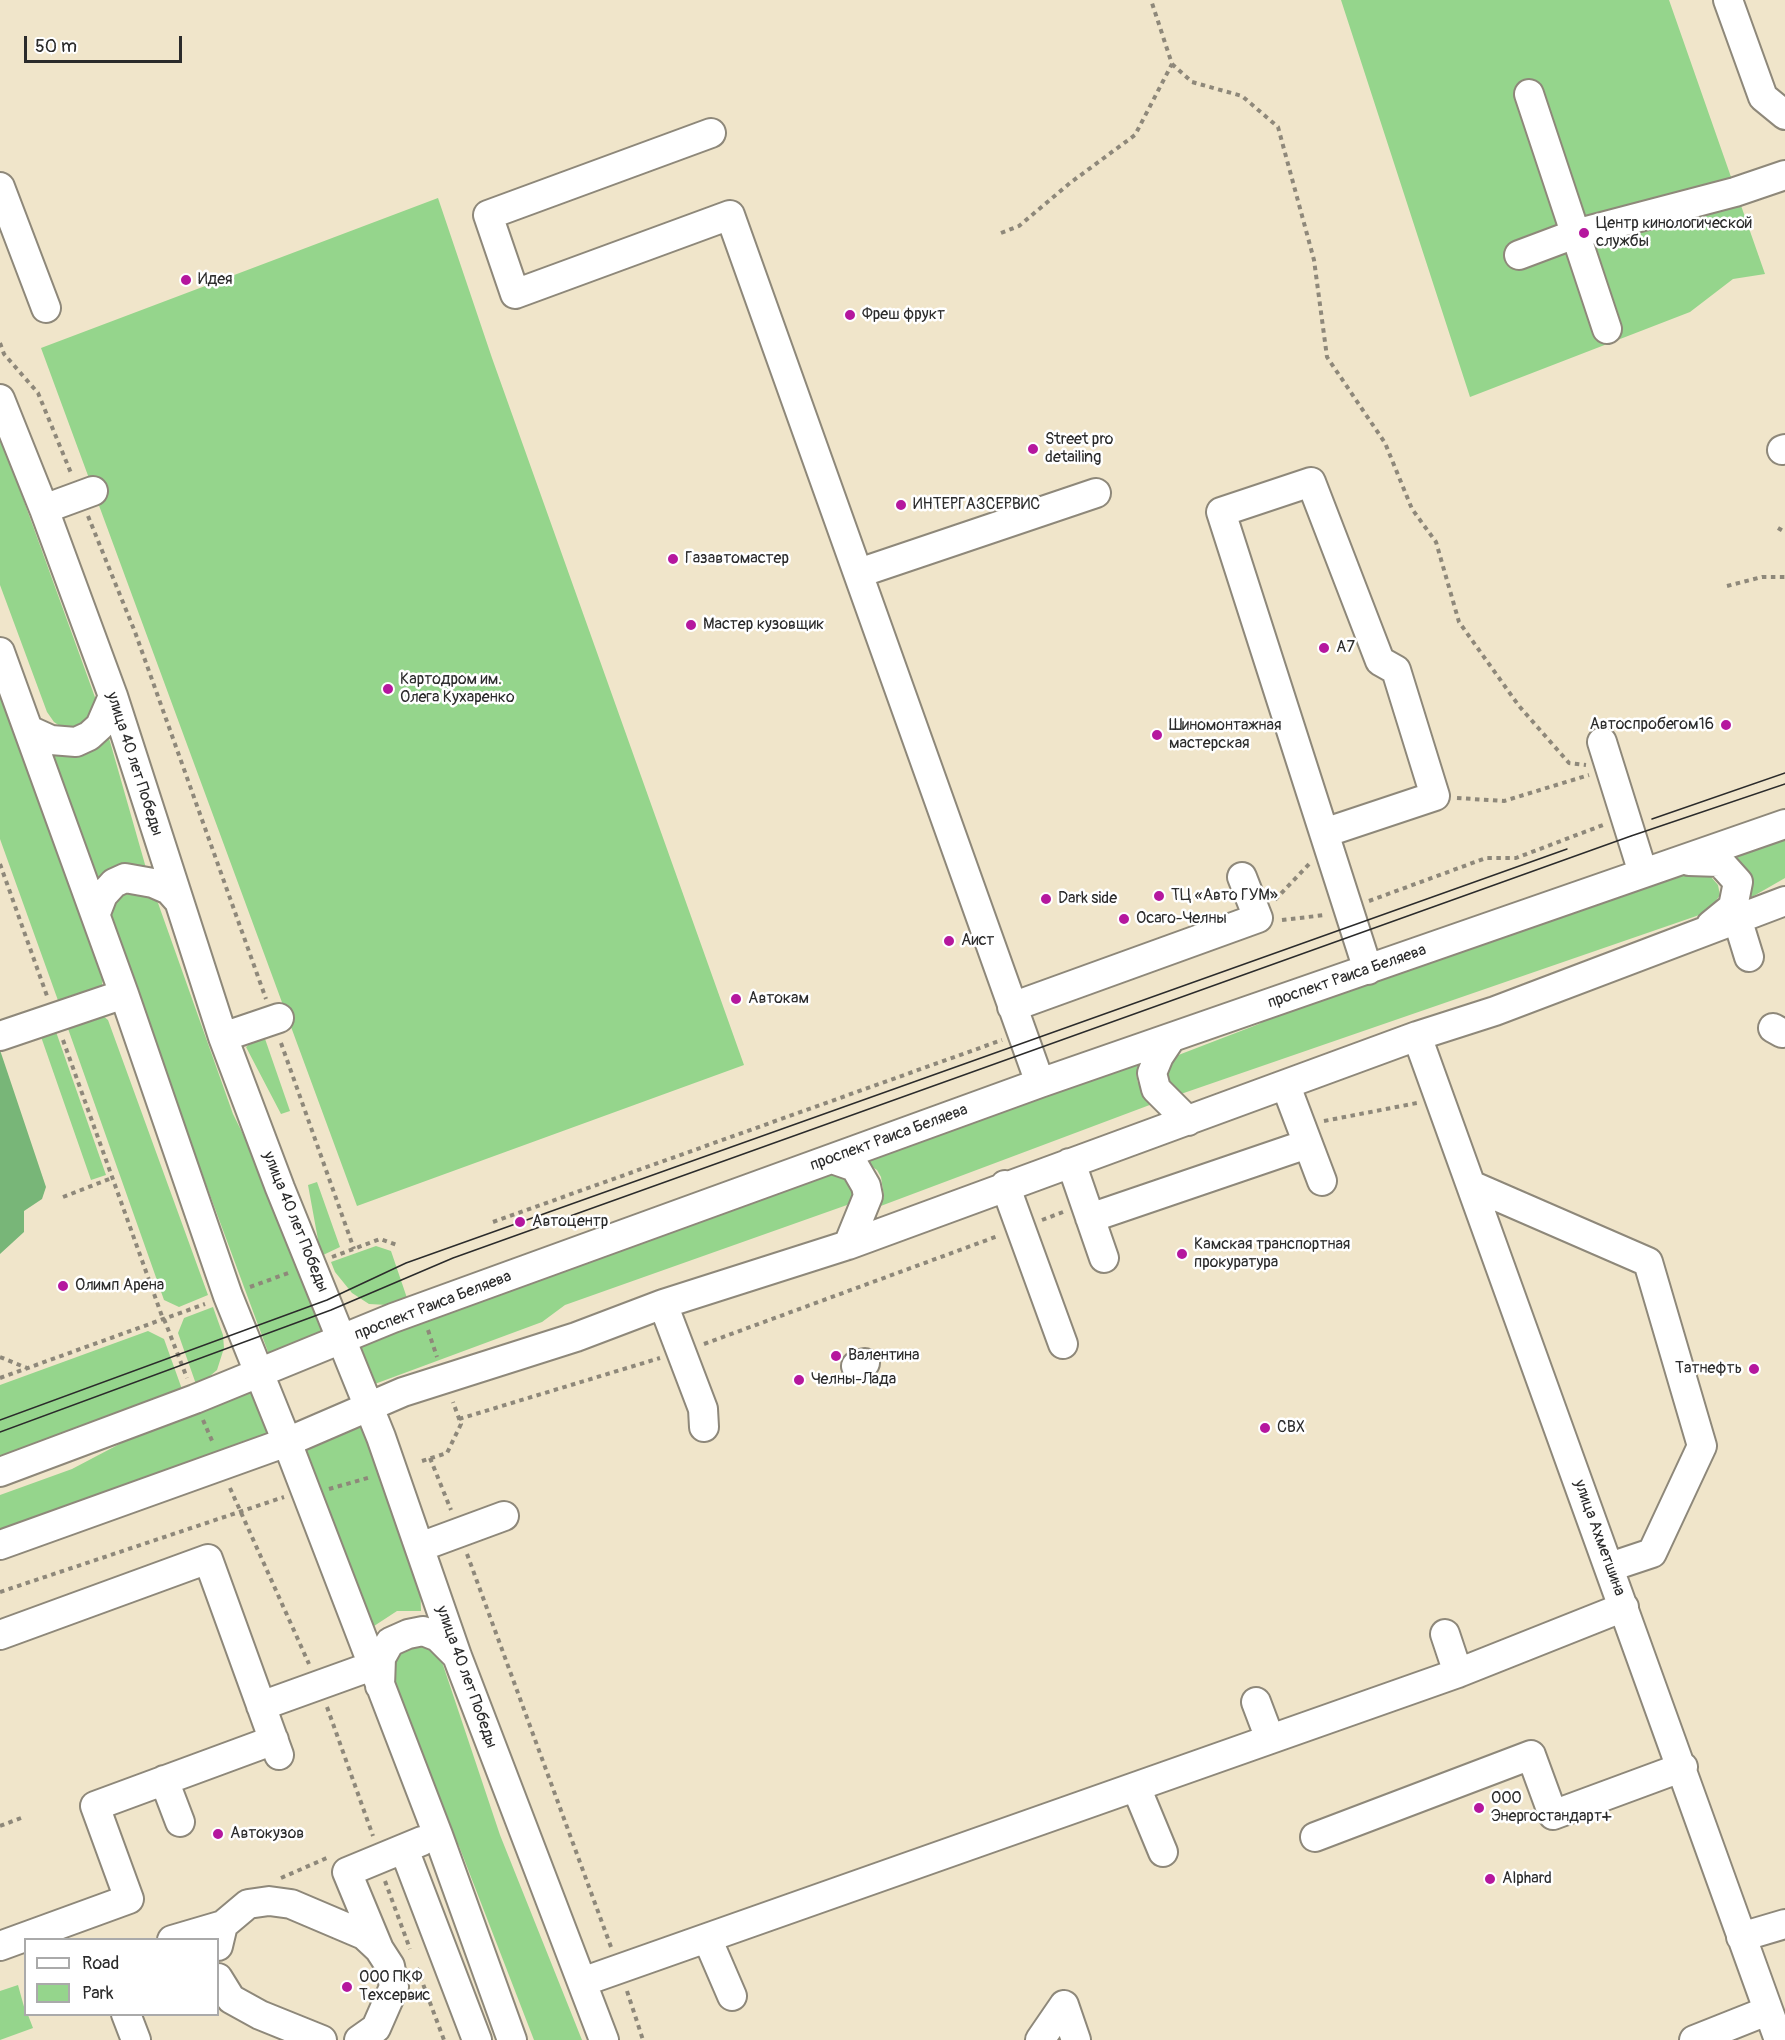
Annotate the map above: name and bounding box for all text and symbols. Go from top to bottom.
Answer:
scale bar [27,24,184,62]
text: 50 m [35,35,77,58]
place label: Центр кинологической службы [1596,214,1752,252]
marker: Центр кинологической службы [1577,226,1591,240]
place label: Идея [198,270,233,290]
marker: Идея [179,273,193,287]
place label: Фреш фрукт [862,305,945,325]
marker: Фреш фрукт [843,308,857,322]
place label: Street pro detailing [1045,430,1113,468]
marker: Street pro detailing [1026,442,1040,456]
place label: ИНТЕРГАЗСЕРВИС [913,495,1040,515]
marker: ИНТЕРГАЗСЕРВИС [894,498,908,512]
place label: Газавтомастер [685,549,789,569]
marker: Газавтомастер [666,552,680,566]
place label: Мастер кузовщик [703,615,824,635]
marker: Мастер кузовщик [684,618,698,632]
place label: А7 [1336,638,1355,658]
marker: А7 [1317,641,1331,655]
place label: Картодром им. Олега Кухаренко [400,670,515,708]
marker: Картодром им. Олега Кухаренко [381,682,395,696]
street label: улица 40 лет Победы [102,690,166,838]
place label: Автоспробегом16 [1589,715,1714,735]
place label: Шиномонтажная мастерская [1169,716,1282,754]
marker: Автоспробегом16 [1719,718,1733,732]
marker: Шиномонтажная мастерская [1150,728,1164,742]
place label: ТЦ «Авто ГУМ» [1171,886,1278,906]
place label: Dark side [1058,889,1117,909]
marker: ТЦ «Авто ГУМ» [1152,889,1166,903]
marker: Dark side [1039,892,1053,906]
place label: Осаго-Челны [1136,909,1227,929]
marker: Осаго-Челны [1117,912,1131,926]
place label: Аист [961,931,994,951]
marker: Аист [942,934,956,948]
street label: проспект Раиса Беляева [1265,941,1429,1013]
place label: Автокам [748,989,809,1009]
marker: Автокам [729,992,743,1006]
street label: проспект Раиса Беляева [808,1101,970,1175]
street label: улица 40 лет Победы [258,1149,332,1295]
place label: Автоцентр [532,1212,608,1232]
marker: Автоцентр [513,1215,527,1229]
place label: Камская транспортная прокуратура [1194,1235,1350,1273]
marker: Камская транспортная прокуратура [1175,1247,1189,1261]
street label: проспект Раиса Беляева [352,1267,514,1345]
place label: Олимп Арена [75,1276,164,1296]
marker: Олимп Арена [56,1279,70,1293]
place label: Валентина [848,1346,919,1366]
marker: Валентина [829,1349,843,1363]
place label: Татнефть [1675,1359,1742,1379]
marker: Татнефть [1747,1362,1761,1376]
place label: Челны-Лада [811,1370,896,1390]
marker: Челны-Лада [792,1373,806,1387]
place label: СВХ [1277,1418,1305,1438]
marker: СВХ [1258,1421,1272,1435]
street label: улица Ахметшина [1569,1477,1629,1599]
street label: улица 40 лет Победы [431,1603,501,1751]
place label: ООО Энергостандарт+ [1491,1789,1611,1827]
marker: ООО Энергостандарт+ [1472,1801,1486,1815]
place label: Автокузов [230,1824,304,1844]
marker: Автокузов [211,1827,225,1841]
place label: Alphard [1502,1869,1552,1889]
marker: Alphard [1483,1872,1497,1886]
legend [24,1938,219,2016]
text: Road [82,1952,119,1975]
place label: ООО ПКФ Техсервис [359,1968,430,2006]
marker: ООО ПКФ Техсервис [340,1980,354,1994]
text: Park [82,1982,114,2005]

